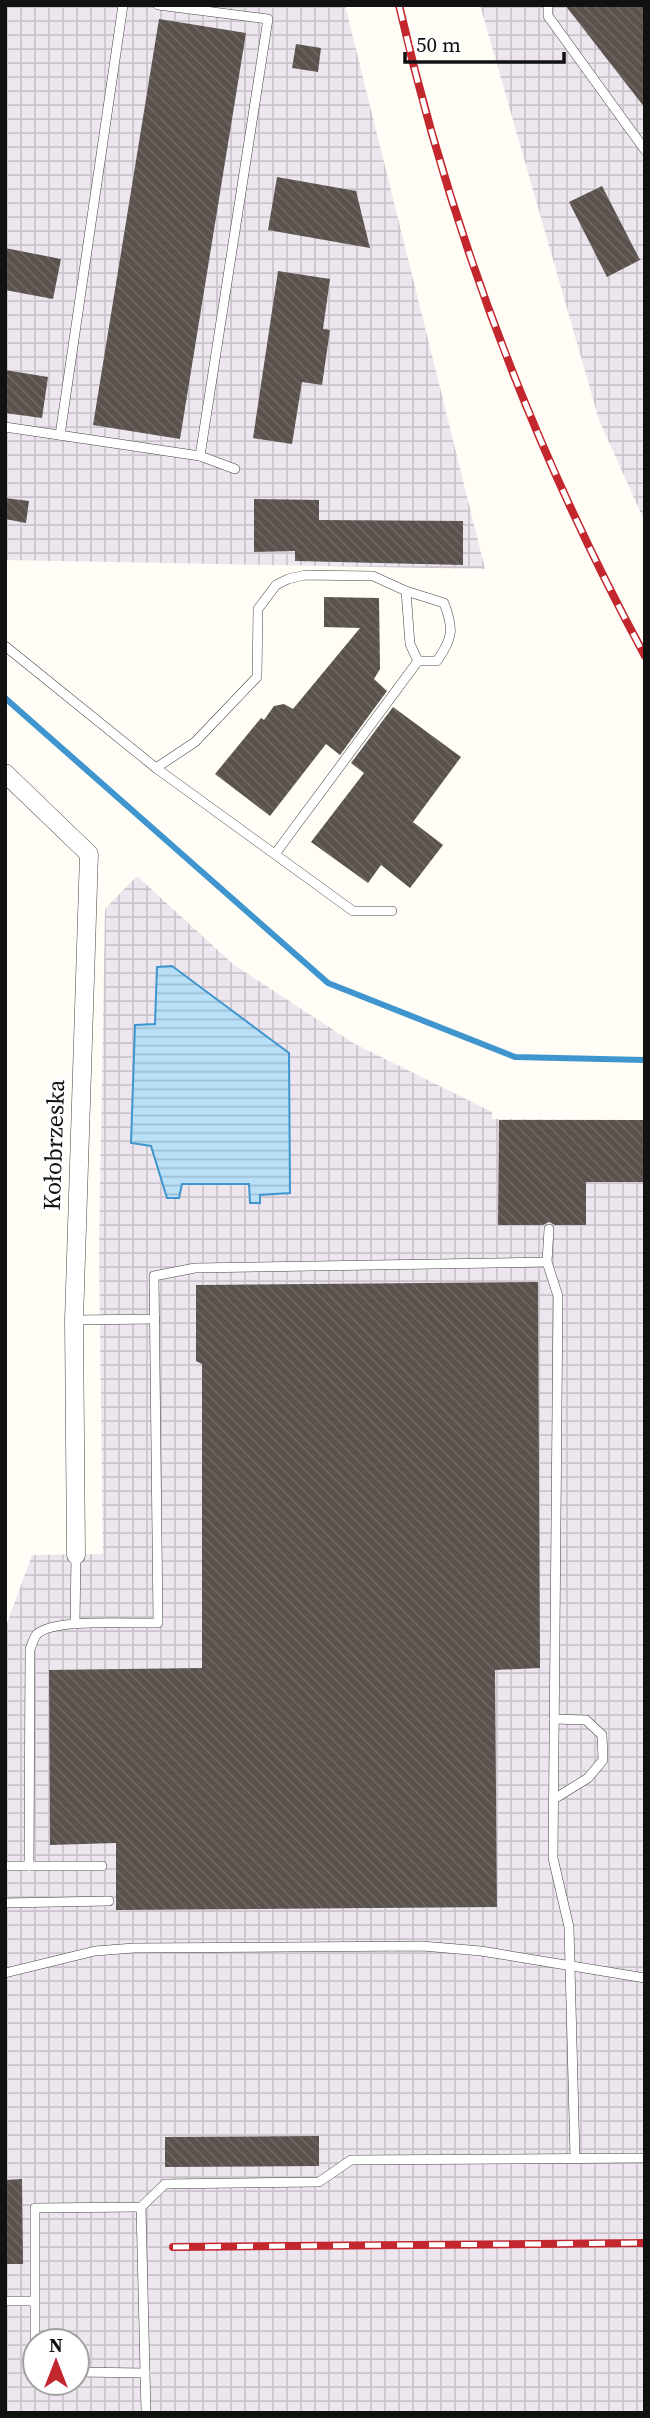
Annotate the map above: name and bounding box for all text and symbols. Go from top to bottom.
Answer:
scale bar [405,21,564,65]
text: 50 m [416,30,461,59]
street label: Kołobrzeska [35,1078,72,1211]
north arrow [21,2327,91,2397]
text: N [49,2332,63,2358]

